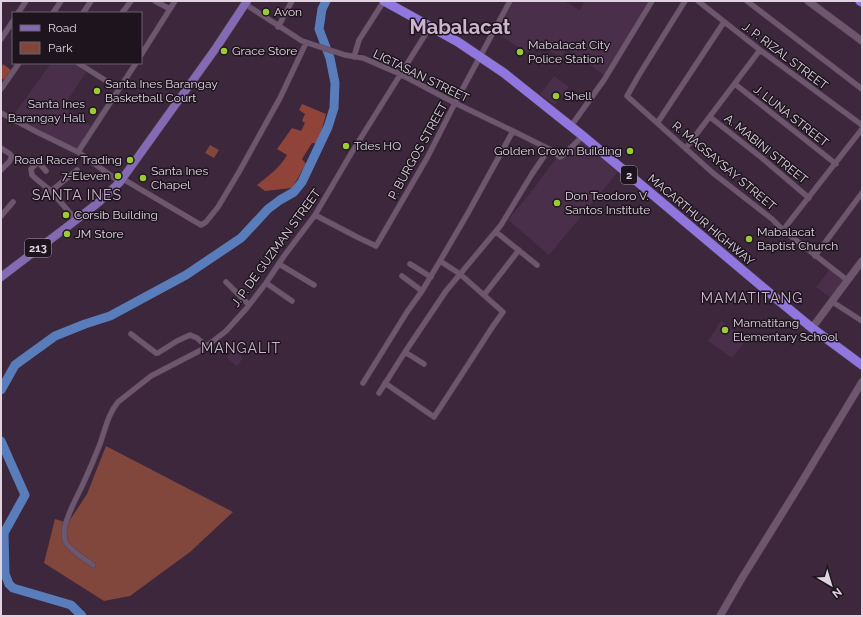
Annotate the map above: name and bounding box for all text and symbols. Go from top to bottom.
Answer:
place label: Avon [274,5,302,19]
marker: Avon [261,7,271,17]
legend [12,12,142,64]
district label: Mabalacat [410,15,511,39]
street label: J. P. RIZAL STREET [740,19,831,93]
text: Road [48,21,77,35]
place label: Mabalacat City Police Station [528,38,611,66]
text: Park [48,41,73,55]
place label: Grace Store [232,44,297,58]
marker: Grace Store [219,46,229,56]
street label: LIGTASAN STREET [371,47,472,106]
marker: Mabalacat City Police Station [515,47,525,57]
place label: Santa Ines Barangay Basketball Court [105,77,218,105]
street label: J. LUNA STREET [751,82,832,150]
marker: Santa Ines Barangay Basketball Court [92,86,102,96]
place label: Shell [564,89,593,103]
marker: Shell [551,91,561,101]
place label: Santa Ines Barangay Hall [8,97,86,125]
street label: P. BURGOS STREET [385,99,451,202]
marker: Santa Ines Barangay Hall [88,106,98,116]
street label: A. MABINI STREET [722,111,811,187]
street label: R. MAGSAYSAY STREET [669,119,779,214]
place label: Tdes HQ [354,139,401,153]
marker: Tdes HQ [341,141,351,151]
place label: Golden Crown Building [494,144,622,158]
marker: Golden Crown Building [625,146,635,156]
place label: Road Racer Trading [14,153,122,167]
marker: Road Racer Trading [125,155,135,165]
place label: Santa Ines Chapel [151,164,208,192]
road number: 2 [621,166,637,184]
place label: 7-Eleven [61,169,110,183]
marker: 7-Eleven [113,171,123,181]
street label: MACARTHUR HIGHWAY [645,171,757,269]
marker: Santa Ines Chapel [138,173,148,183]
street label: J. P. DE GUZMAN STREET [229,186,324,310]
district label: SANTA INES [32,187,122,203]
place label: Don Teodoro V. Santos Institute [565,189,650,217]
marker: Don Teodoro V. Santos Institute [552,198,562,208]
place label: Corsib Building [74,208,158,222]
marker: Corsib Building [61,210,71,220]
place label: Mabalacat Baptist Church [757,225,838,253]
place label: JM Store [75,227,124,241]
marker: JM Store [62,229,72,239]
marker: Mabalacat Baptist Church [744,234,754,244]
road number: 213 [25,239,51,257]
district label: MAMATITANG [701,290,803,306]
place label: Mamatitang Elementary School [733,316,839,344]
marker: Mamatitang Elementary School [720,325,730,335]
district label: MANGALIT [201,340,281,356]
north arrow [811,565,851,605]
text: N [830,585,844,600]

